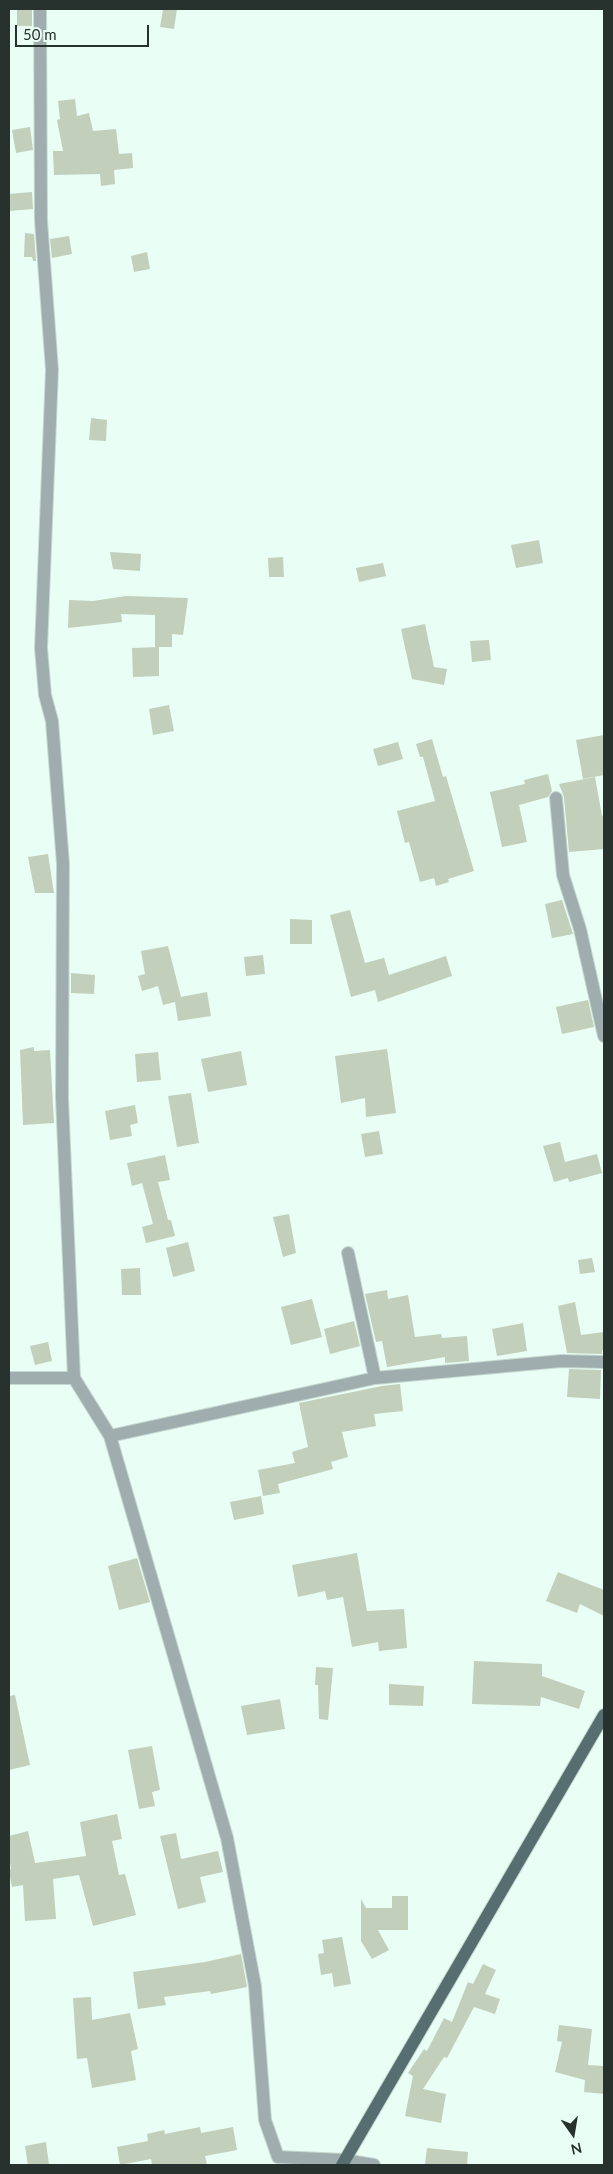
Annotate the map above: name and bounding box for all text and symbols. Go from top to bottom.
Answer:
scale bar [18,15,151,47]
text: 50 m [23,25,57,43]
north arrow [548,2109,598,2159]
text: N [569,2140,584,2159]

